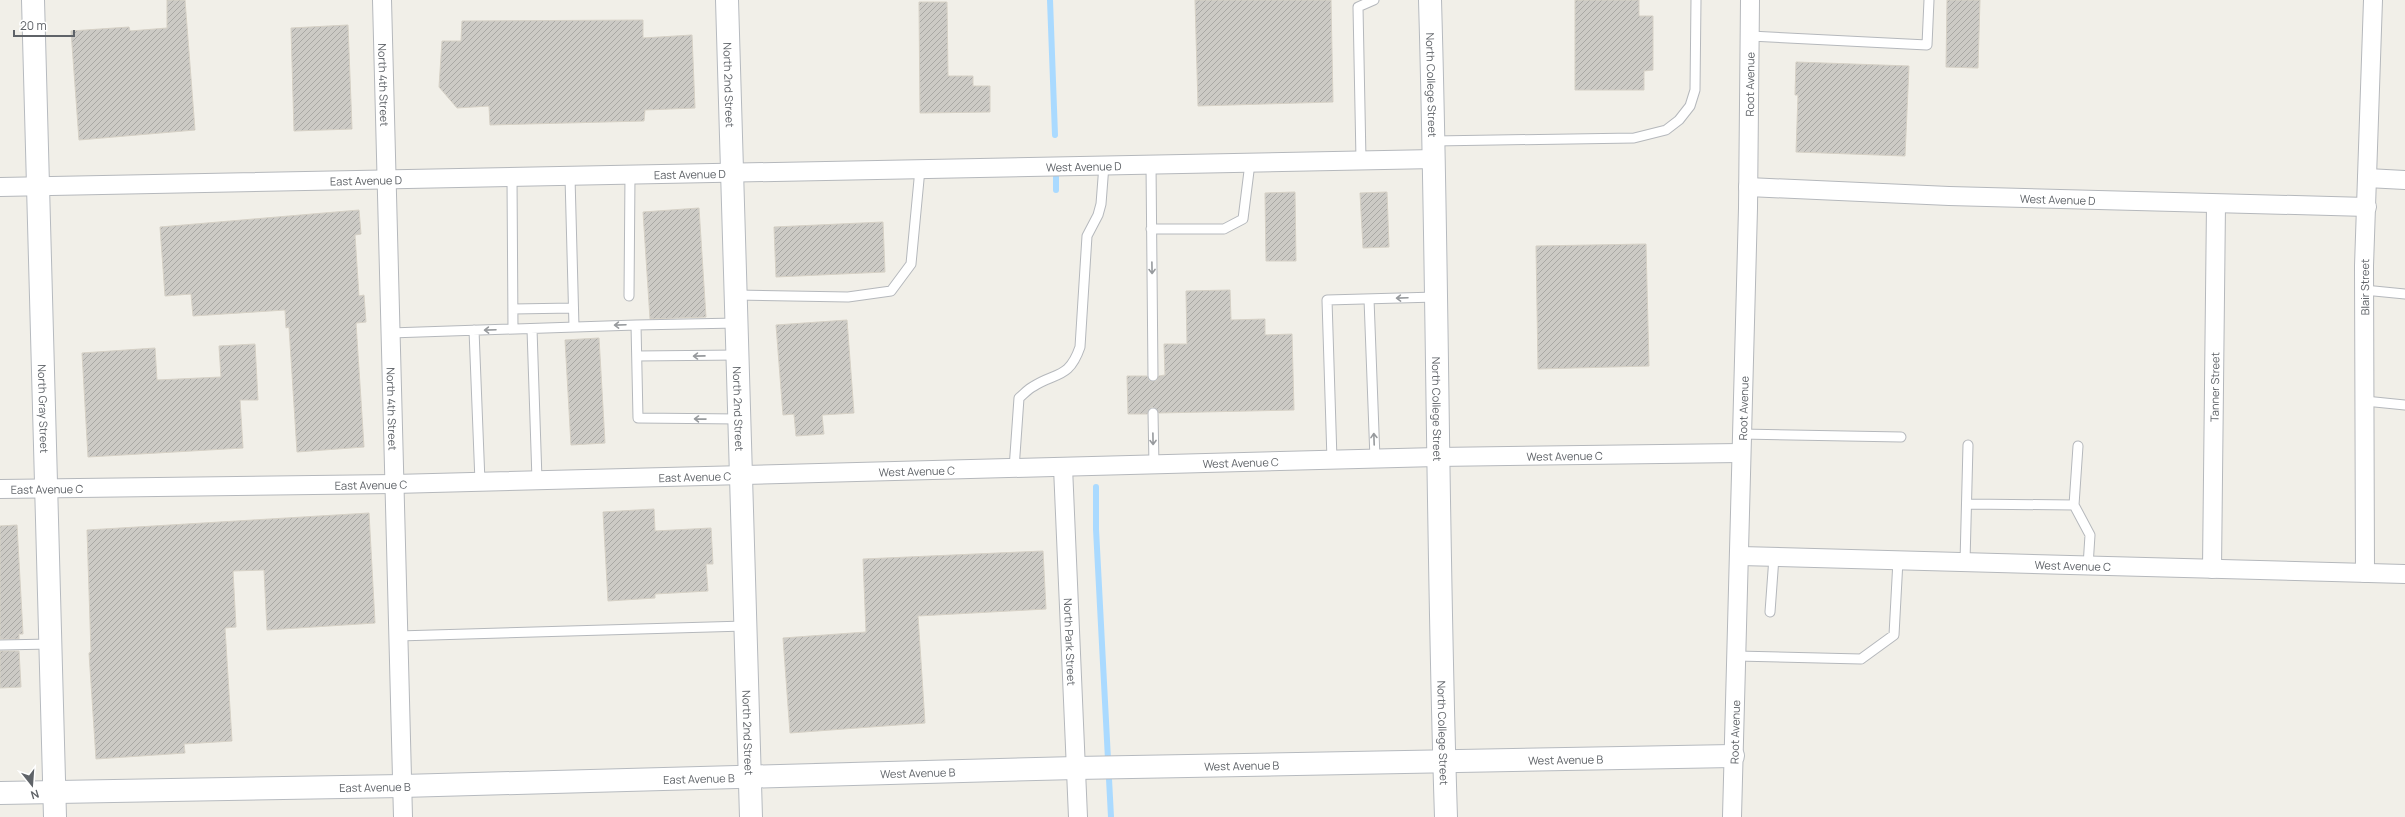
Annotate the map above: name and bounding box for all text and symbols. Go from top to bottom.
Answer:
scale bar [14,12,74,38]
text: 20 m [20,17,47,34]
street label: North College Street [1423,32,1441,137]
street label: North 2nd Street [721,42,738,128]
street label: North 4th Street [376,43,393,127]
street label: Root Avenue [1741,51,1757,116]
street label: West Avenue D [1046,158,1122,174]
street label: East Avenue D [654,165,726,182]
street label: East Avenue D [330,172,402,188]
street label: West Avenue D [2020,190,2096,207]
street label: Blair Street [2356,258,2372,315]
one-way arrow [1148,261,1156,274]
one-way arrow [1396,294,1409,302]
one-way arrow [614,322,627,329]
one-way arrow [484,326,497,334]
one-way arrow [693,352,706,360]
street label: Tanner Street [2206,352,2222,422]
street label: North College Street [1429,356,1446,461]
street label: North Gray Street [35,364,53,453]
street label: North 2nd Street [730,366,748,452]
street label: North 4th Street [384,367,401,451]
street label: Root Avenue [1734,375,1751,440]
one-way arrow [694,415,707,423]
one-way arrow [1150,432,1157,445]
one-way arrow [1370,433,1378,446]
street label: West Avenue C [1526,447,1603,463]
street label: West Avenue C [1202,454,1279,471]
street label: West Avenue C [878,462,955,479]
street label: East Avenue C [658,468,731,485]
street label: East Avenue C [335,476,408,492]
street label: East Avenue C [11,480,84,496]
street label: West Avenue C [2035,556,2111,574]
street label: North Park Street [1061,598,1080,686]
street label: North College Street [1435,680,1452,785]
street label: North 2nd Street [740,690,757,775]
street label: Root Avenue [1726,699,1743,764]
street label: West Avenue B [1528,751,1604,767]
street label: West Avenue B [1204,757,1280,773]
street label: West Avenue B [880,764,956,781]
north arrow [12,765,52,805]
street label: East Avenue B [663,770,735,787]
street label: East Avenue B [339,778,411,795]
text: N [29,787,41,803]

